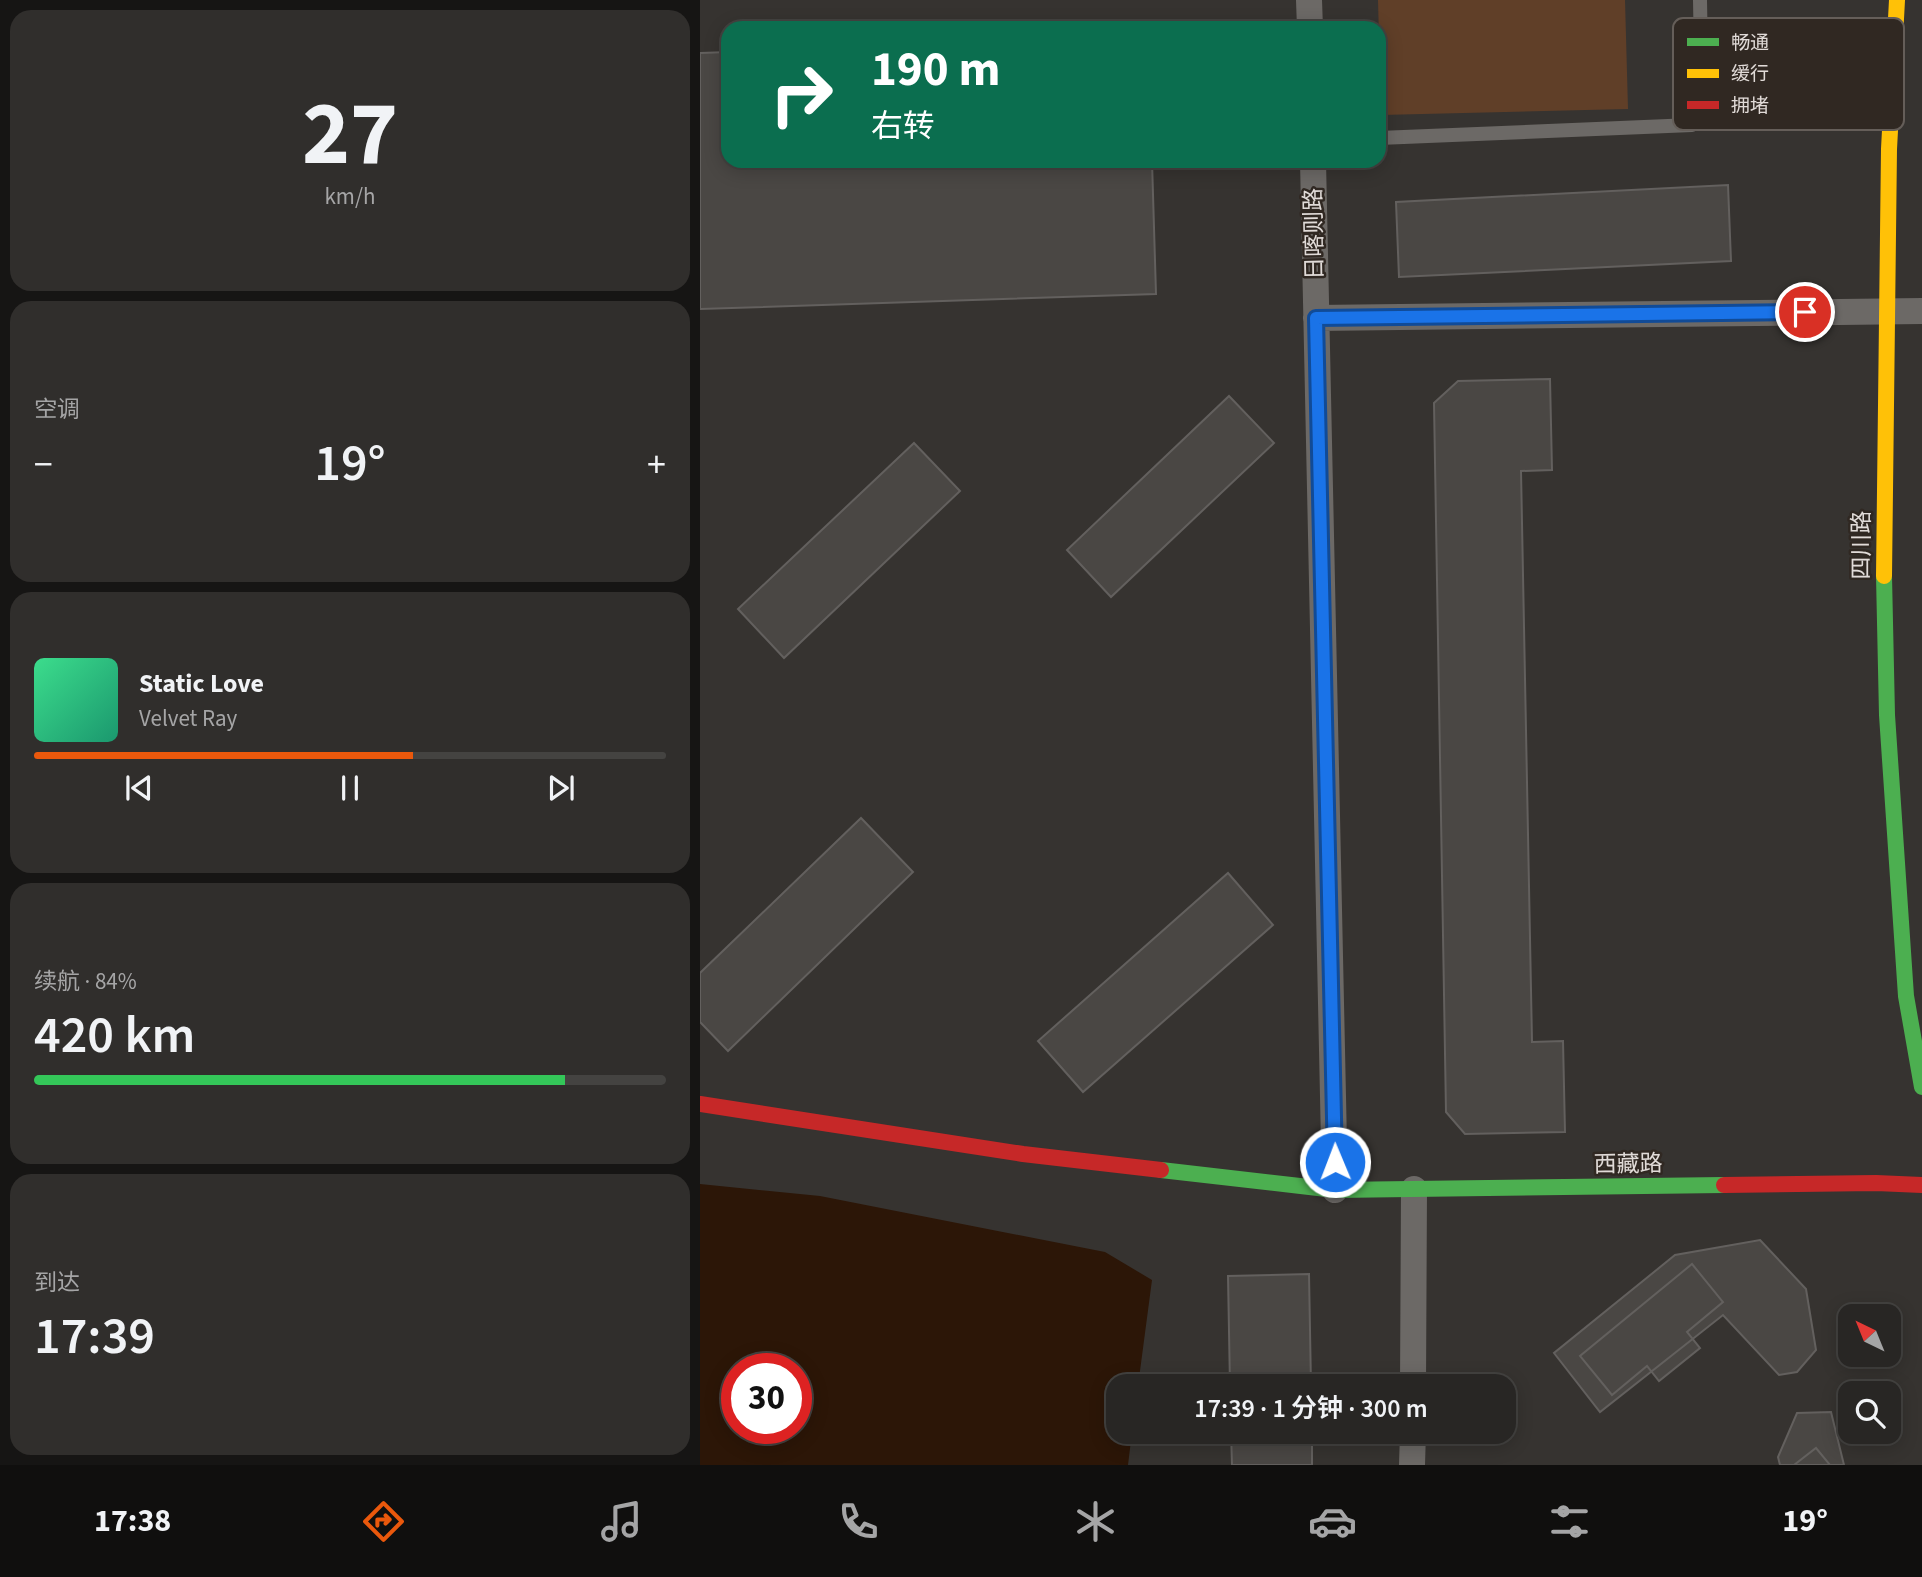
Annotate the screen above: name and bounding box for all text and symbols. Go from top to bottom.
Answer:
legend [1673,18,1904,130]
text: 畅通 [1731,30,1769,57]
text: 190 m [871,35,1000,105]
icon: right [756,49,847,140]
text: 缓行 [1731,61,1769,88]
text: 27 [302,70,398,199]
text: 拥堵 [1731,93,1769,120]
text: 右转 [871,104,935,150]
text: km/h [324,180,376,213]
street label: 日喀则路 [1297,188,1331,280]
pin [1775,282,1835,342]
icon: arrive [1786,293,1824,331]
text: 空调 [34,393,80,426]
text: 19° [314,427,386,501]
text: − [34,438,53,492]
text: + [647,438,666,492]
street label: 四川路 [1845,511,1878,580]
text: Static Love [139,665,264,702]
text: Velvet Ray [139,702,237,735]
icon: previous [120,769,158,807]
icon: pause [331,769,369,807]
icon: next [542,769,580,807]
text: 续航 · 84% [34,965,137,998]
text: 420 km [34,999,195,1073]
position arrow [1298,1125,1372,1199]
street label: 西藏路 [1593,1147,1663,1181]
text: 到达 [34,1266,80,1299]
text: 17:39 [34,1300,155,1374]
north arrow [1838,1304,1900,1367]
map controls [1838,1304,1901,1444]
speed limit sign: 30 [721,1353,812,1444]
button: search [1838,1381,1901,1444]
text: 17:39 · 1 分钟 · 300 m [1194,1390,1428,1427]
icon: directions [359,1497,408,1546]
icon: music [597,1497,646,1546]
icon: phone [834,1497,883,1546]
icon: climate [1071,1497,1120,1546]
icon: car [1308,1497,1357,1546]
icon: filters [1545,1497,1594,1546]
text: 17:38 [94,1498,171,1544]
text: 19° [1782,1498,1828,1544]

